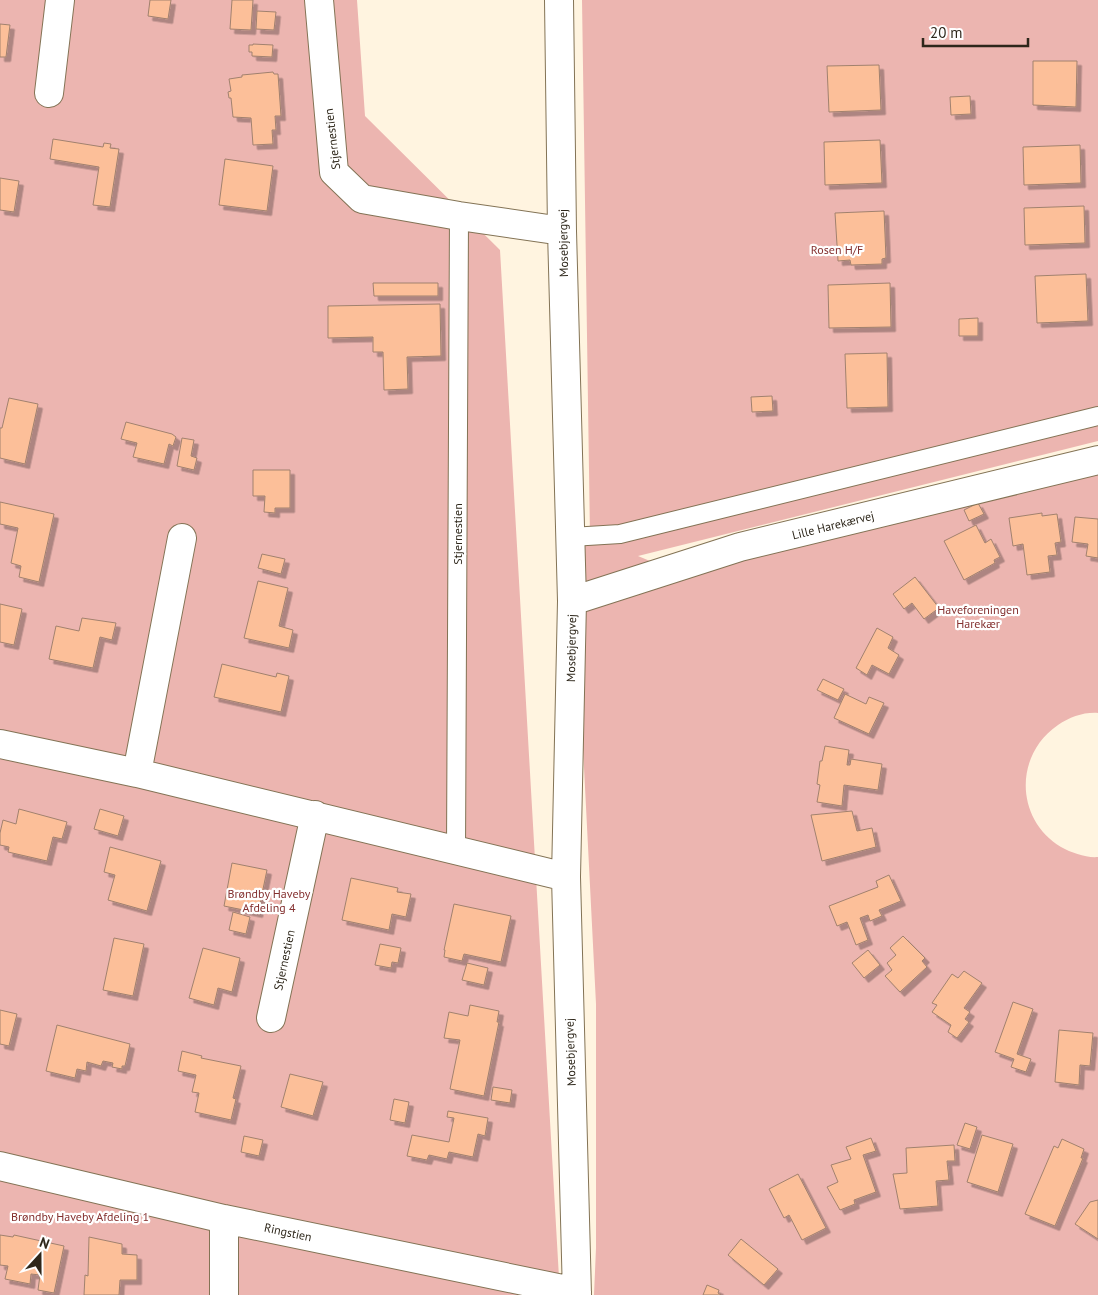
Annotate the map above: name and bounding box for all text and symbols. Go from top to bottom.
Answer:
scale bar [923,15,1028,47]
text: 20 m [930,23,963,42]
street label: Stjernestien [321,108,343,170]
street label: Mosebjergvej [555,209,571,277]
park label: Rosen H/F [811,242,863,257]
street label: Stjernestien [450,503,465,565]
street label: Lille Harekærvej [790,508,876,542]
park label: Haveforeningen Harekær [937,602,1019,631]
street label: Mosebjergvej [563,614,579,682]
park label: Brøndby Haveby Afdeling 4 [228,886,311,915]
street label: Stjernestien [270,928,298,992]
street label: Mosebjergvej [561,1018,579,1086]
park label: Brøndby Haveby Afdeling 1 [11,1209,149,1224]
street label: Ringstien [263,1220,313,1244]
north arrow [15,1230,65,1280]
text: N [37,1233,52,1253]

